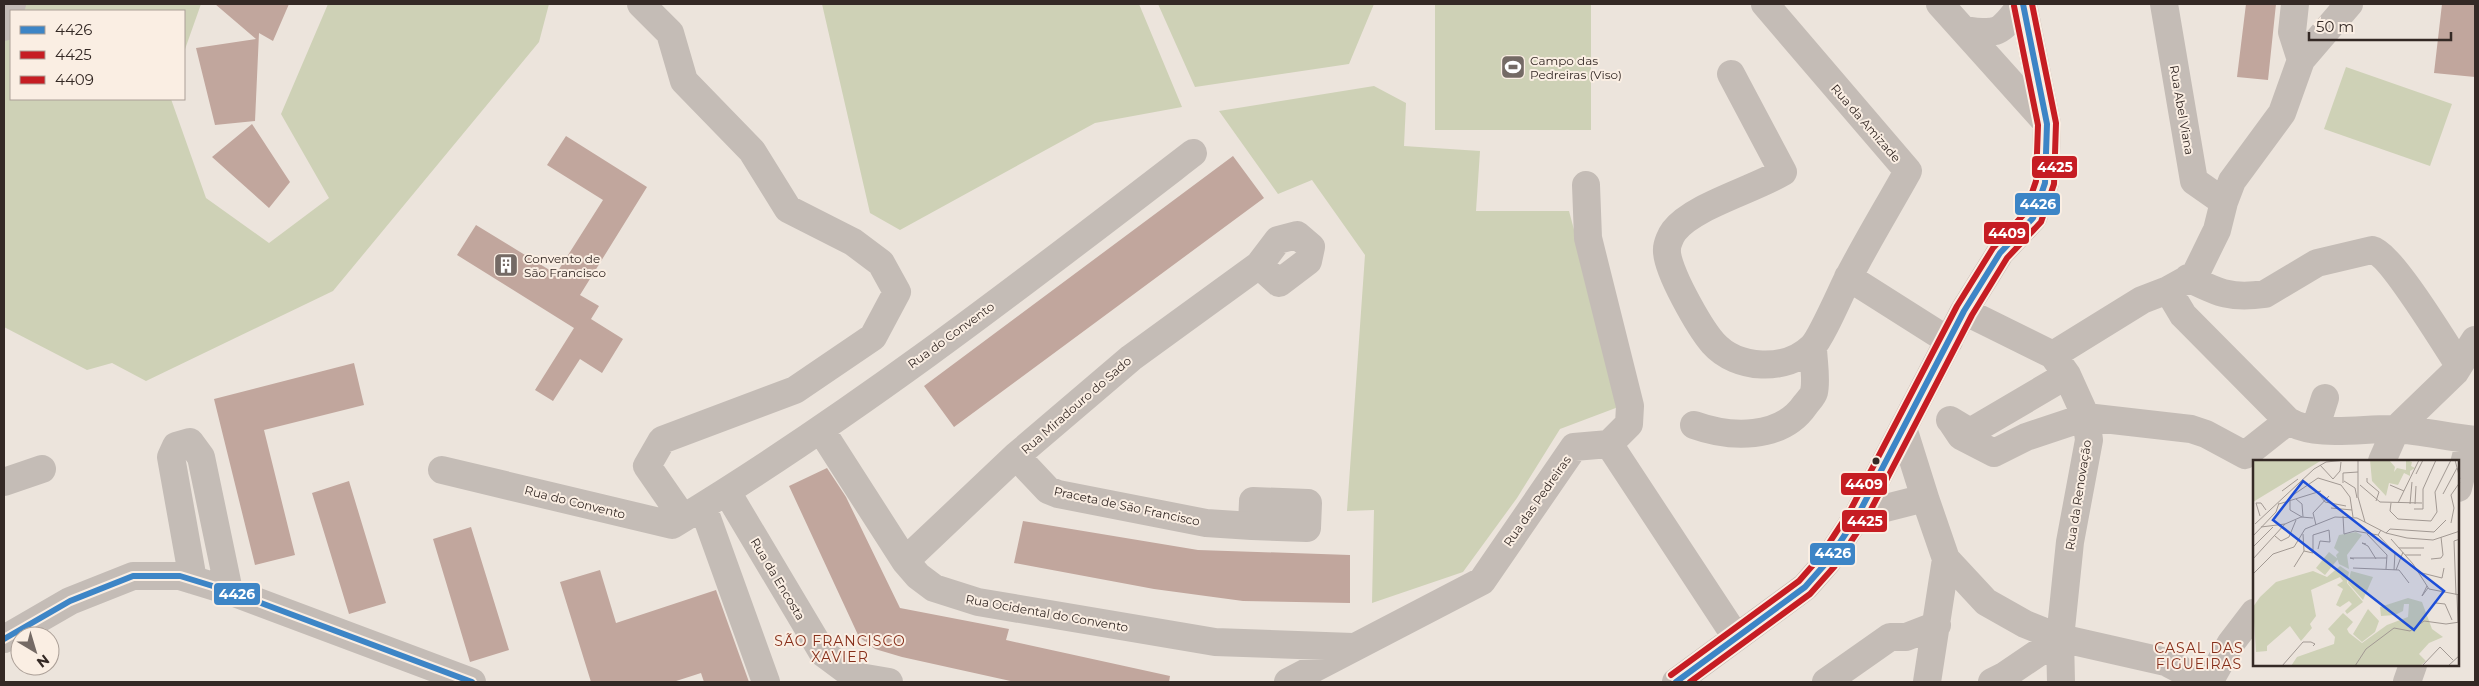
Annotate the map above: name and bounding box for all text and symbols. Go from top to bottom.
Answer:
legend [10,10,185,100]
scale bar [2309,10,2452,42]
text: 50 m [2316,17,2354,36]
text: 4426 [55,20,92,39]
text: 4425 [55,45,92,64]
place label: Campo das Pedreiras (Viso) [1530,53,1622,82]
sports icon: Campo das Pedreiras (Viso) [1500,54,1526,80]
street label: Rua Abel Viana [2167,64,2197,156]
text: 4409 [55,70,94,89]
street label: Rua da Amizade [1828,81,1904,165]
line badge: 4425 [2031,155,2078,179]
text: 4425 [2037,158,2073,176]
line badge: 4426 [2014,192,2061,216]
text: 4426 [2020,195,2056,213]
line badge: 4409 [1983,221,2030,245]
text: 4409 [1988,224,2026,242]
place label: Convento de São Francisco [524,251,606,280]
building icon: Convento de São Francisco [493,252,519,278]
street label: Rua do Convento [905,299,997,371]
street label: Rua Miradouro do Sado [1018,353,1134,457]
street label: Rua da Renovação [2062,439,2094,551]
street label: Rua das Pedreiras [1500,453,1574,549]
unlabelled marker [1871,456,1881,466]
inset map [2253,460,2459,666]
line badge: 4409 [1840,472,1888,496]
text: 4409 [1845,475,1883,493]
street label: Rua do Convento [523,482,627,522]
street label: Praceta de São Francisco [1053,483,1201,529]
line badge: 4425 [1841,509,1888,533]
text: 4425 [1847,512,1883,530]
street label: Rua da Encosta [748,535,808,623]
line badge: 4426 [1809,542,1856,566]
text: 4426 [1815,544,1851,562]
line badge: 4426 [213,582,261,606]
text: 4426 [219,585,255,603]
street label: Rua Ocidental do Convento [964,591,1130,635]
north arrow [10,626,60,676]
district label: SÃO FRANCISCO XAVIER [774,632,906,666]
district label: CASAL DAS FIGUEIRAS [2154,639,2244,673]
text: N [33,651,53,672]

